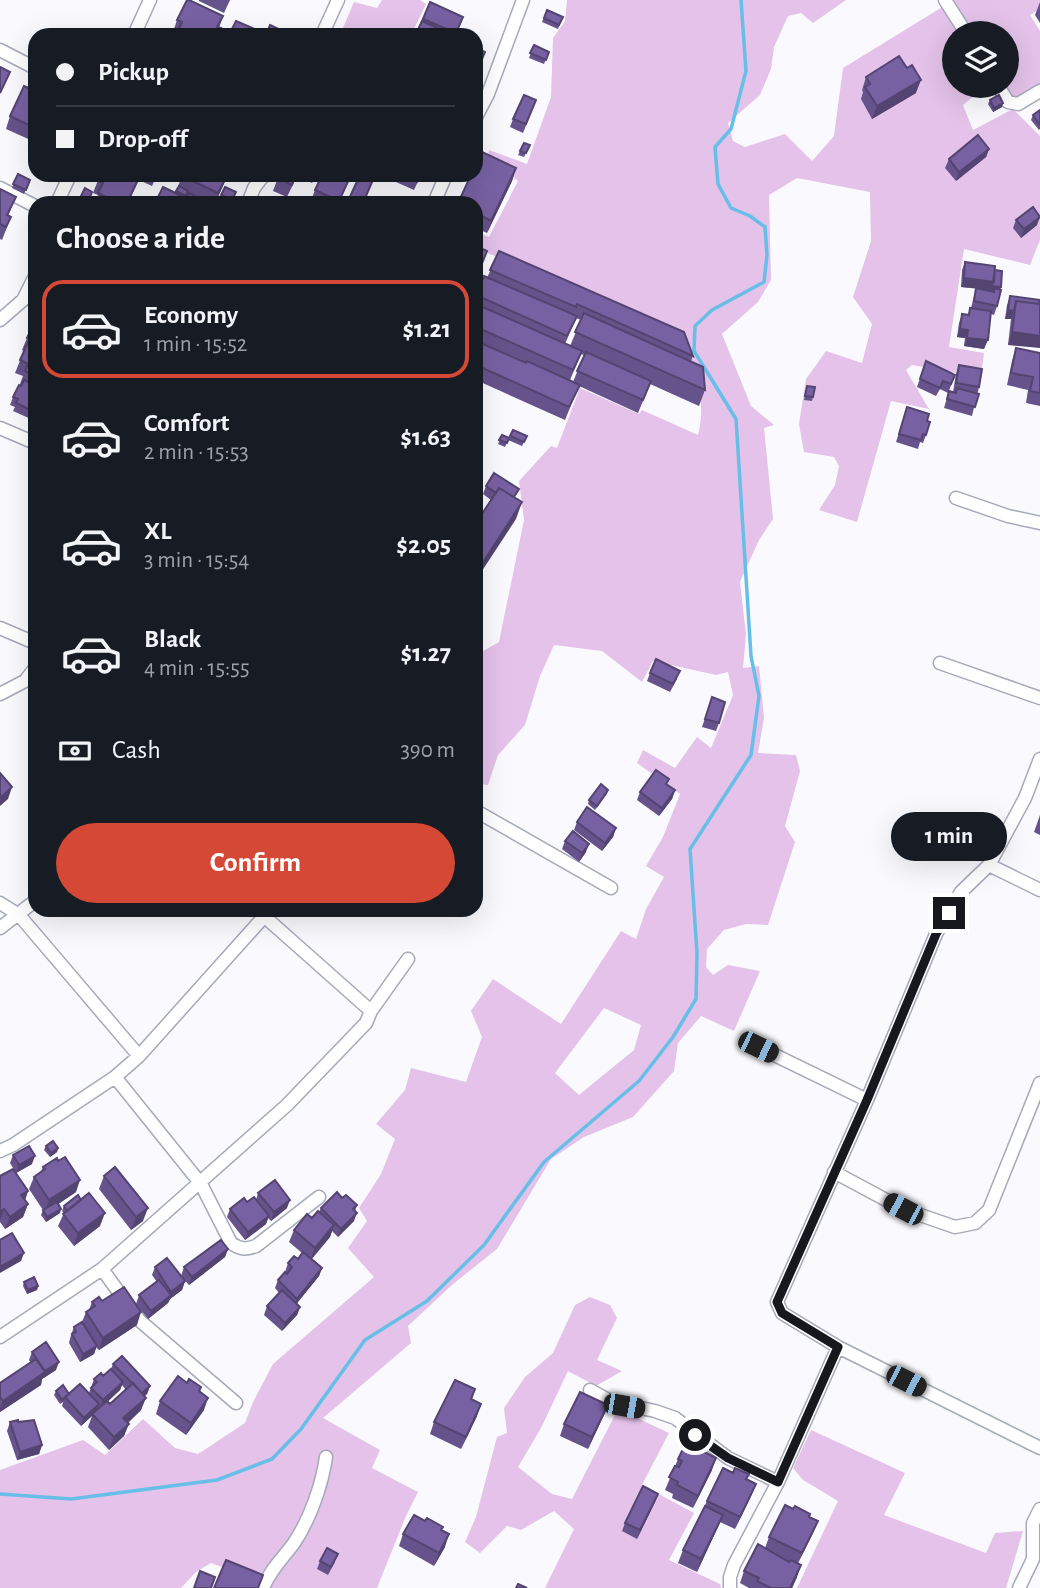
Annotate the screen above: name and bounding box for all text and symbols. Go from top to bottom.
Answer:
map controls [942,21,1019,98]
button: layers [942,21,1019,98]
text: Pickup [98,59,169,85]
text: Drop-off [98,126,187,152]
text: Choose a ride [56,222,225,254]
icon: car [60,298,123,361]
text: Economy [144,302,238,328]
text: $1.21 [402,316,451,342]
text: 1 min · 15:52 [144,333,247,356]
icon: car [60,406,123,469]
text: Comfort [144,410,229,436]
text: $1.63 [400,424,451,450]
text: 2 min · 15:53 [144,441,249,464]
icon: car [60,514,123,577]
text: XL [144,518,171,544]
text: $2.05 [396,532,451,558]
text: 3 min · 15:54 [144,549,249,572]
icon: car [60,622,123,685]
text: Black [144,626,201,652]
text: $1.27 [401,640,451,666]
text: 4 min · 15:55 [144,657,250,680]
icon: cash [56,732,94,770]
text: Cash [112,737,161,763]
text: 390 m [400,739,455,762]
callout: 1 min [891,811,1007,860]
button: Confirm [56,823,455,903]
text: 1 min [925,825,973,848]
route end [933,897,965,929]
car [735,1028,782,1066]
car [880,1190,927,1228]
car [883,1362,930,1400]
car [602,1392,647,1420]
route start [679,1419,711,1451]

